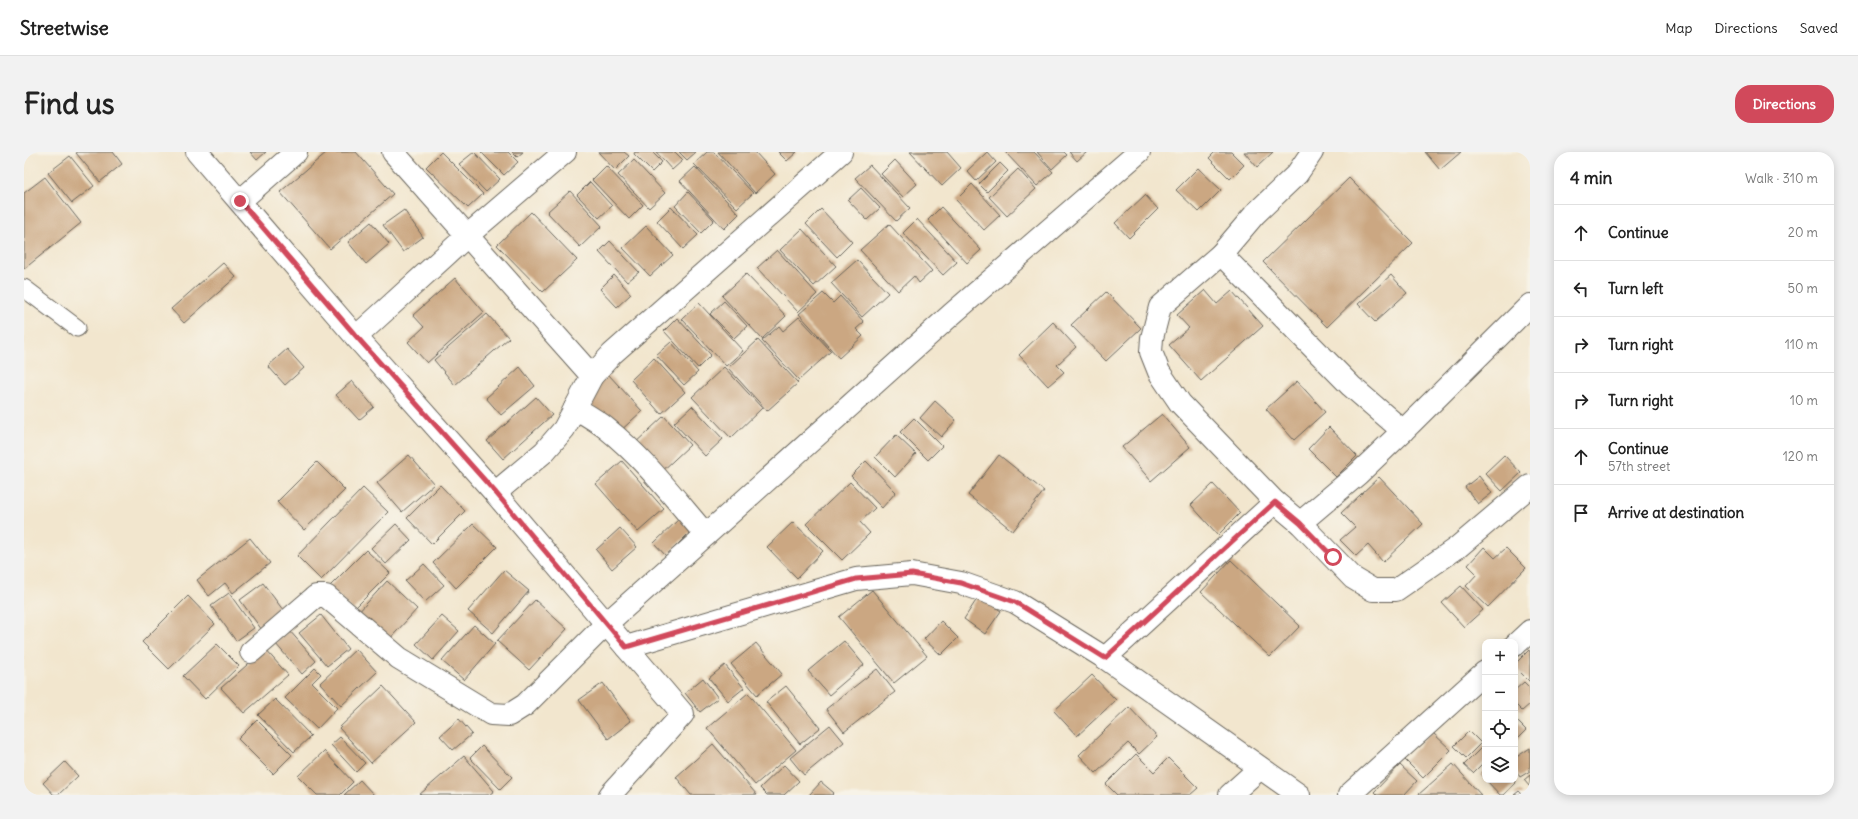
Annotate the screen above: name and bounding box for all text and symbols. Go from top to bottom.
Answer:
text: Streetwise [20,16,109,40]
text: Map [1665,19,1692,37]
text: Directions [1714,19,1778,37]
text: Saved [1800,19,1838,37]
button: Directions [1735,85,1834,123]
text: Find us [24,86,115,122]
text: 4 min [1570,167,1612,189]
text: Walk · 310 m [1745,170,1818,187]
route end [231,192,249,210]
icon: ahead [1570,222,1592,244]
text: Continue [1608,223,1669,242]
text: 20 m [1788,224,1818,241]
icon: left [1570,278,1592,300]
text: Turn left [1608,279,1663,298]
text: 50 m [1787,280,1818,297]
icon: right [1570,334,1592,356]
text: Turn right [1608,335,1673,354]
text: 110 m [1785,336,1818,353]
icon: right [1570,390,1592,412]
text: Turn right [1608,391,1673,410]
text: 10 m [1790,392,1818,409]
text: Continue [1608,439,1669,458]
icon: ahead [1570,446,1592,468]
text: 120 m [1783,448,1818,465]
text: 57th street [1608,458,1670,475]
icon: arrive [1570,502,1592,524]
text: Arrive at destination [1608,503,1744,522]
route start [1324,548,1342,566]
map controls [1482,639,1518,783]
button: + [1482,639,1518,675]
button: − [1482,675,1518,711]
button: locate [1482,711,1518,747]
button: layers [1482,747,1518,783]

